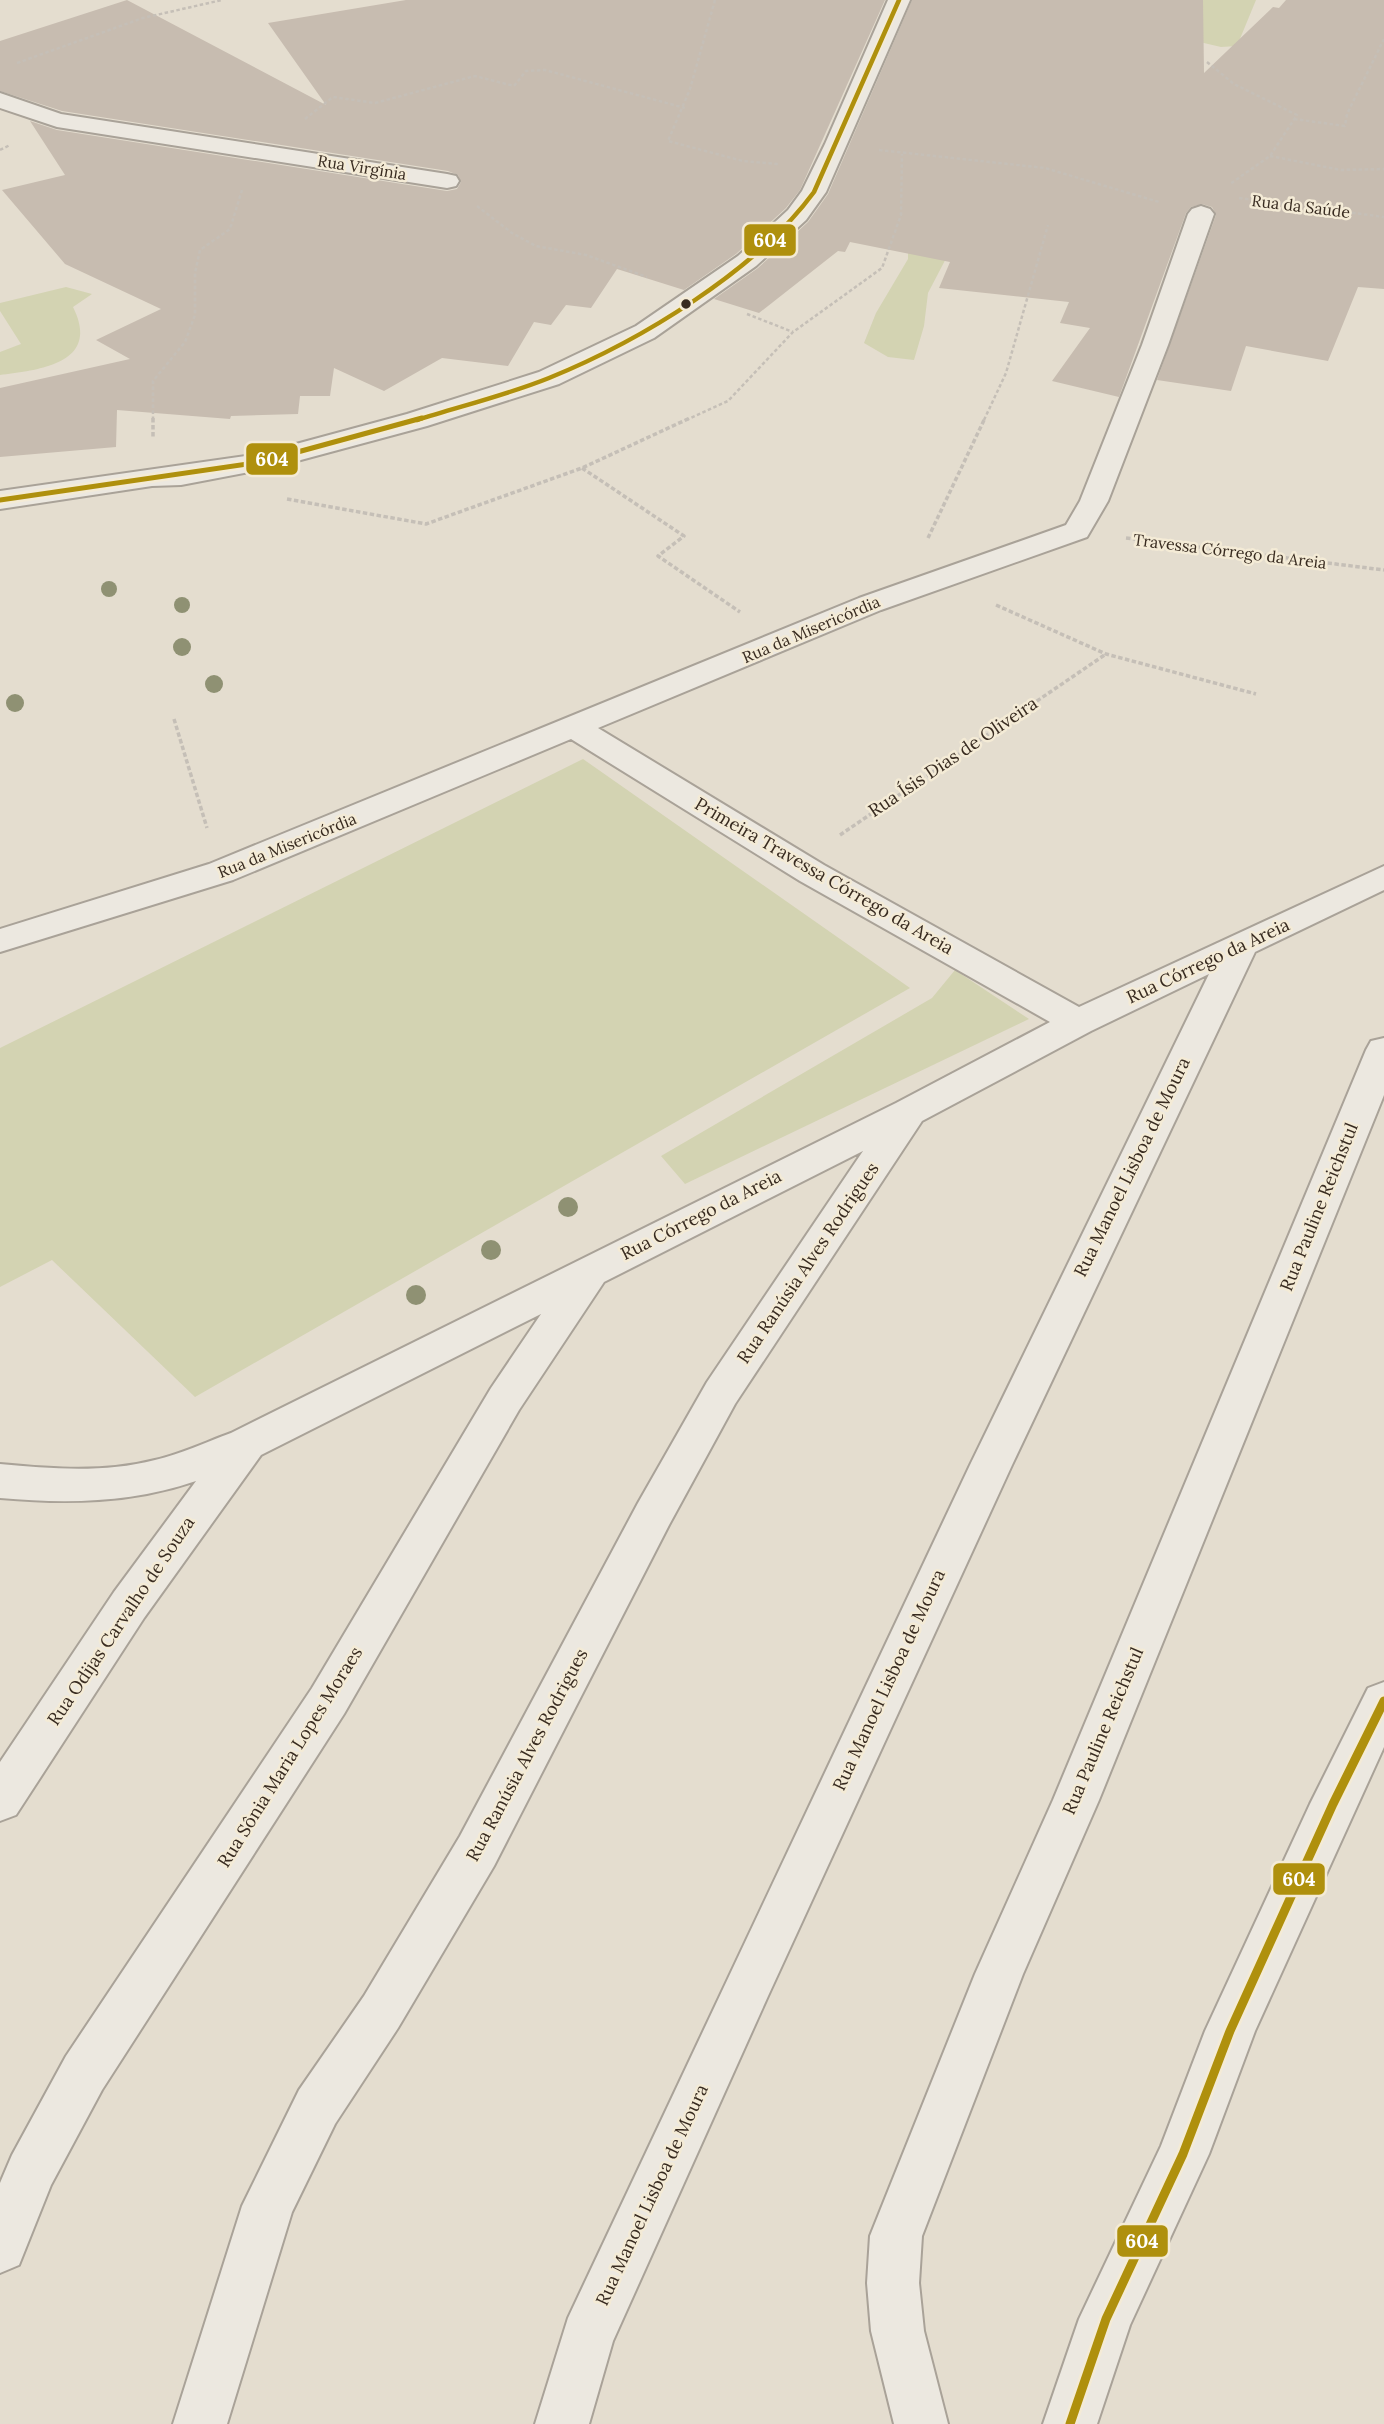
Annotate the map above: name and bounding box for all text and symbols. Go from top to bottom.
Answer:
street label: Rua Virgínia [316,150,408,184]
street label: Rua da Saúde [1251,190,1352,222]
line badge: 604 [743,223,797,257]
text: 604 [753,228,787,252]
unlabelled marker [679,297,693,311]
line badge: 604 [245,442,299,476]
text: 604 [255,447,289,471]
street label: Travessa Córrego da Areia [1132,529,1328,573]
street label: Rua da Misericórdia [739,591,883,667]
street label: Rua Ísis Dias de Oliveira [864,691,1042,822]
street label: Primeira Travessa Córrego da Areia [691,792,958,959]
street label: Rua da Misericórdia [215,808,359,882]
street label: Rua Córrego da Areia [1123,913,1293,1008]
street label: Rua Manoel Lisboa de Moura [1068,1053,1195,1280]
street label: Rua Pauline Reichstul [1274,1119,1363,1294]
street label: Rua Ranúsia Alves Rodrigues [732,1158,884,1368]
street label: Rua Córrego da Areia [617,1164,785,1265]
street label: Rua Odijas Carvalho de Souza [42,1512,199,1730]
street label: Rua Manoel Lisboa de Moura [827,1566,950,1794]
street label: Rua Sônia Maria Lopes Moraes [212,1642,367,1871]
street label: Rua Ranúsia Alves Rodrigues [461,1644,593,1865]
street label: Rua Pauline Reichstul [1057,1644,1148,1818]
line badge: 604 [1272,1862,1326,1896]
text: 604 [1282,1867,1316,1891]
street label: Rua Manoel Lisboa de Moura [590,2081,713,2309]
line badge: 604 [1116,2224,1169,2258]
text: 604 [1125,2229,1159,2253]

